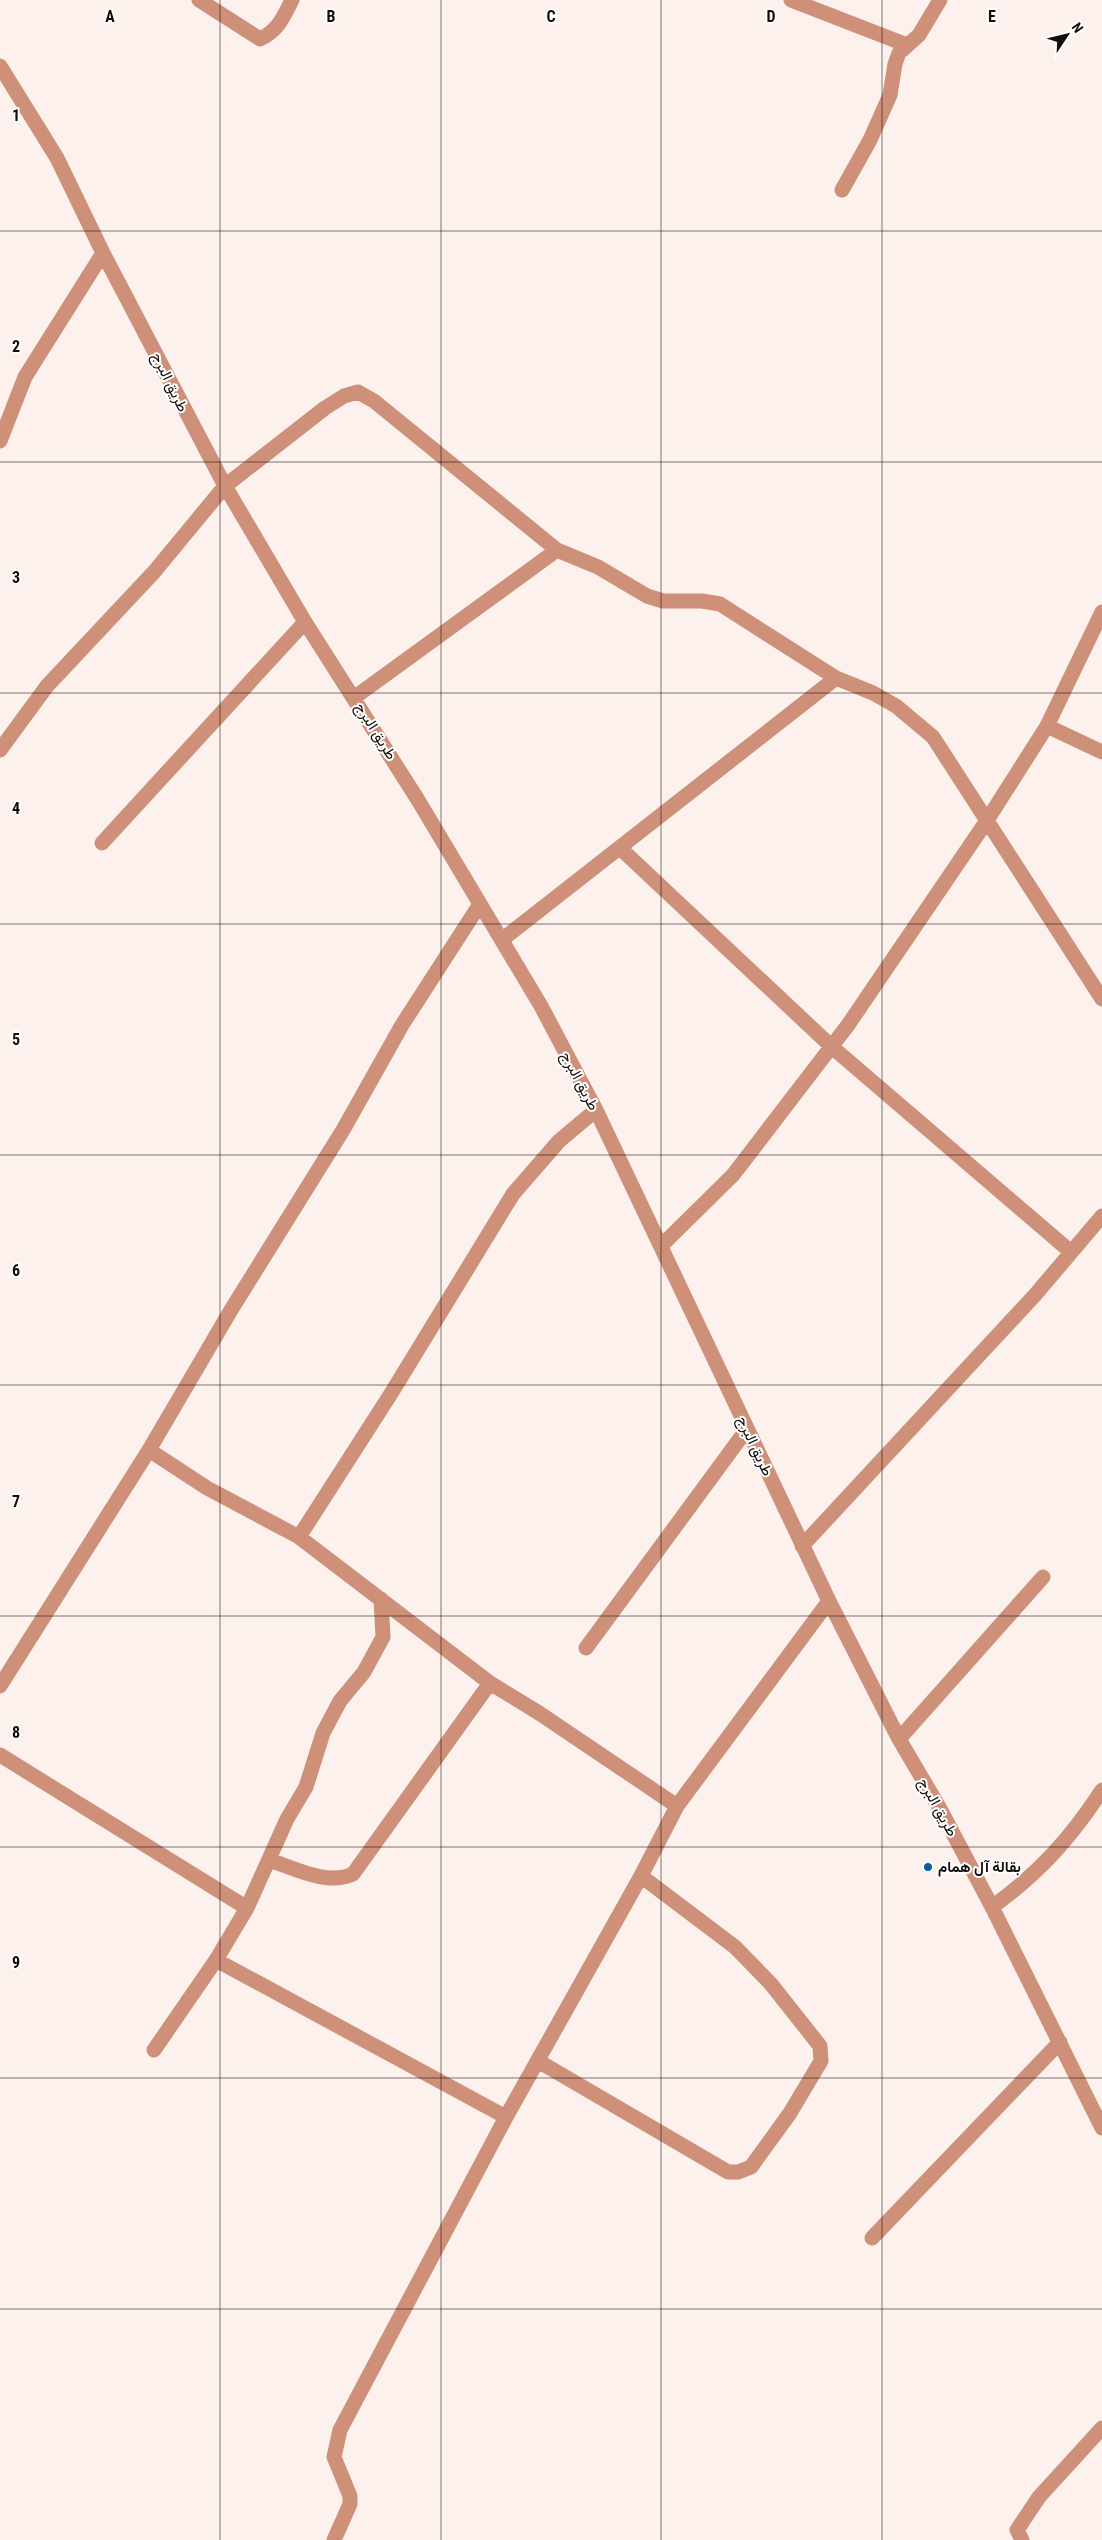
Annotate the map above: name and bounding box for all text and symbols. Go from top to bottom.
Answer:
text: A [105,7,115,26]
text: B [327,7,336,26]
text: C [546,7,556,26]
text: D [766,7,776,26]
text: E [988,7,996,26]
north arrow [1042,10,1092,60]
text: N [1069,19,1087,36]
text: 1 [12,106,20,125]
text: 2 [12,337,20,356]
street label: طريق البرج [146,349,192,416]
text: 3 [12,568,20,587]
street label: طريق البرج [350,699,401,764]
text: 4 [12,799,20,818]
text: 5 [12,1030,20,1049]
street label: طريق البرج [555,1048,603,1115]
text: 6 [12,1261,20,1280]
street label: طريق البرج [731,1413,777,1480]
text: 7 [12,1492,20,1511]
text: 8 [12,1723,20,1742]
street label: طريق البرج [913,1775,962,1841]
place label: بقالة آل همام [938,1858,1021,1877]
marker: بقالة آل همام [922,1861,934,1873]
text: 9 [12,1953,20,1972]

